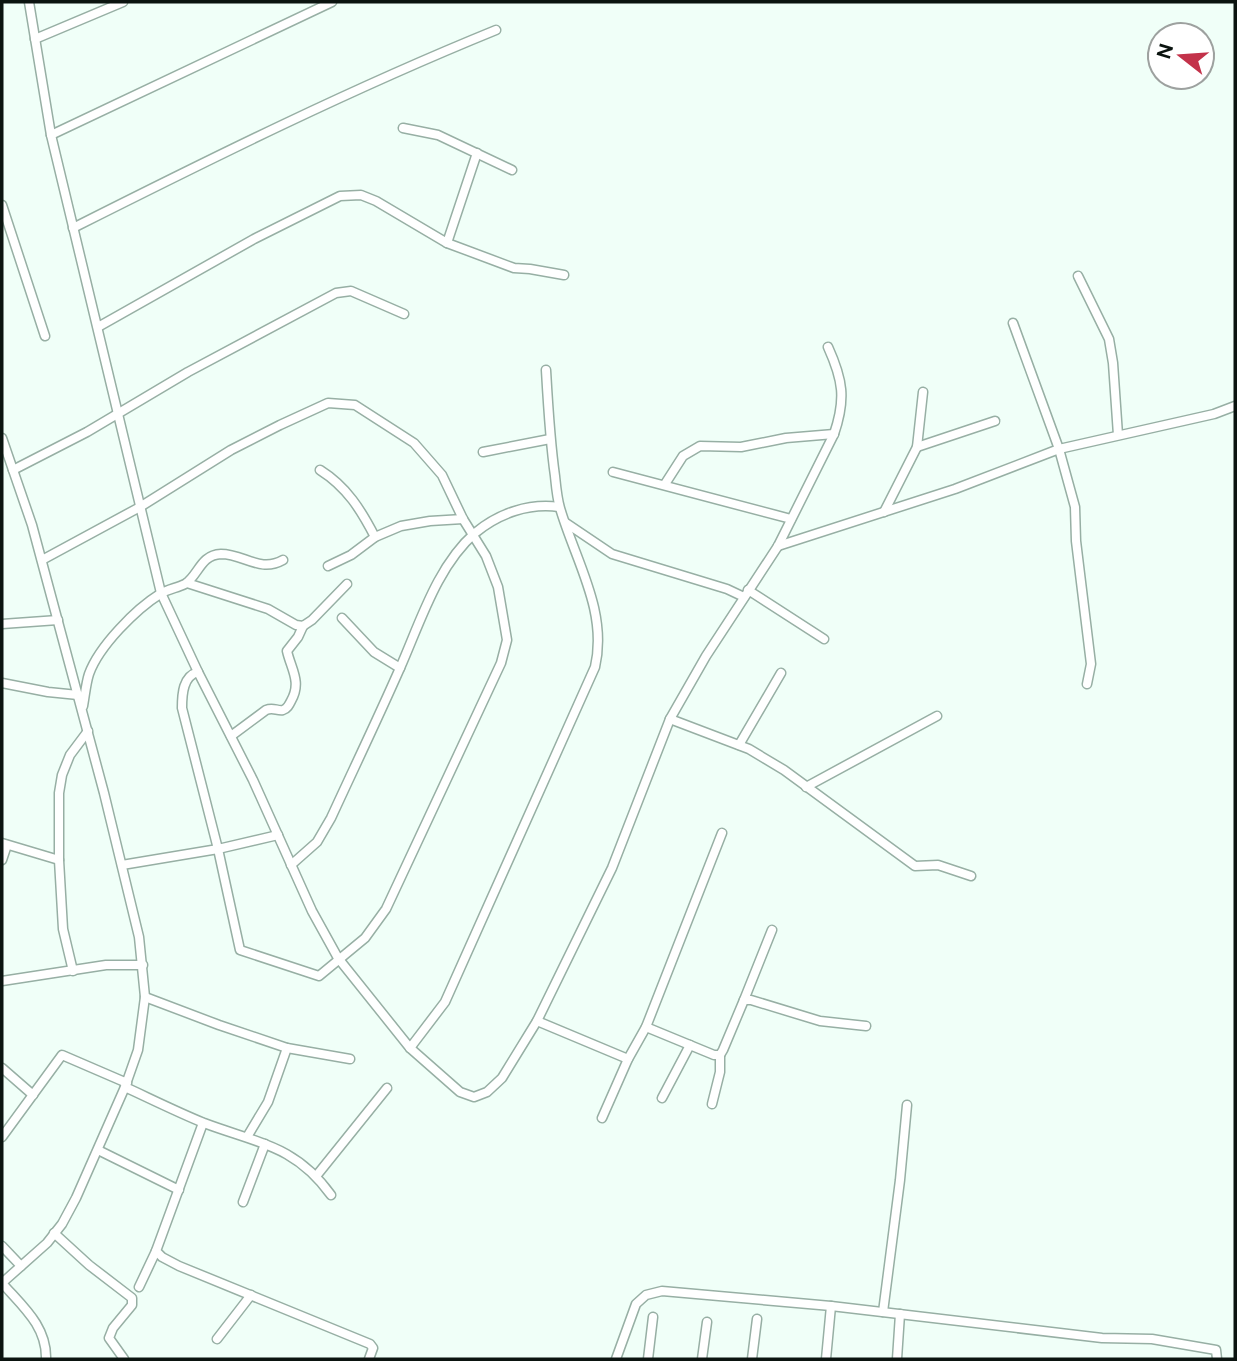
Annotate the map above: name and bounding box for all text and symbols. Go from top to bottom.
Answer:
north arrow [1146,21,1216,91]
text: N [1152,41,1177,61]

